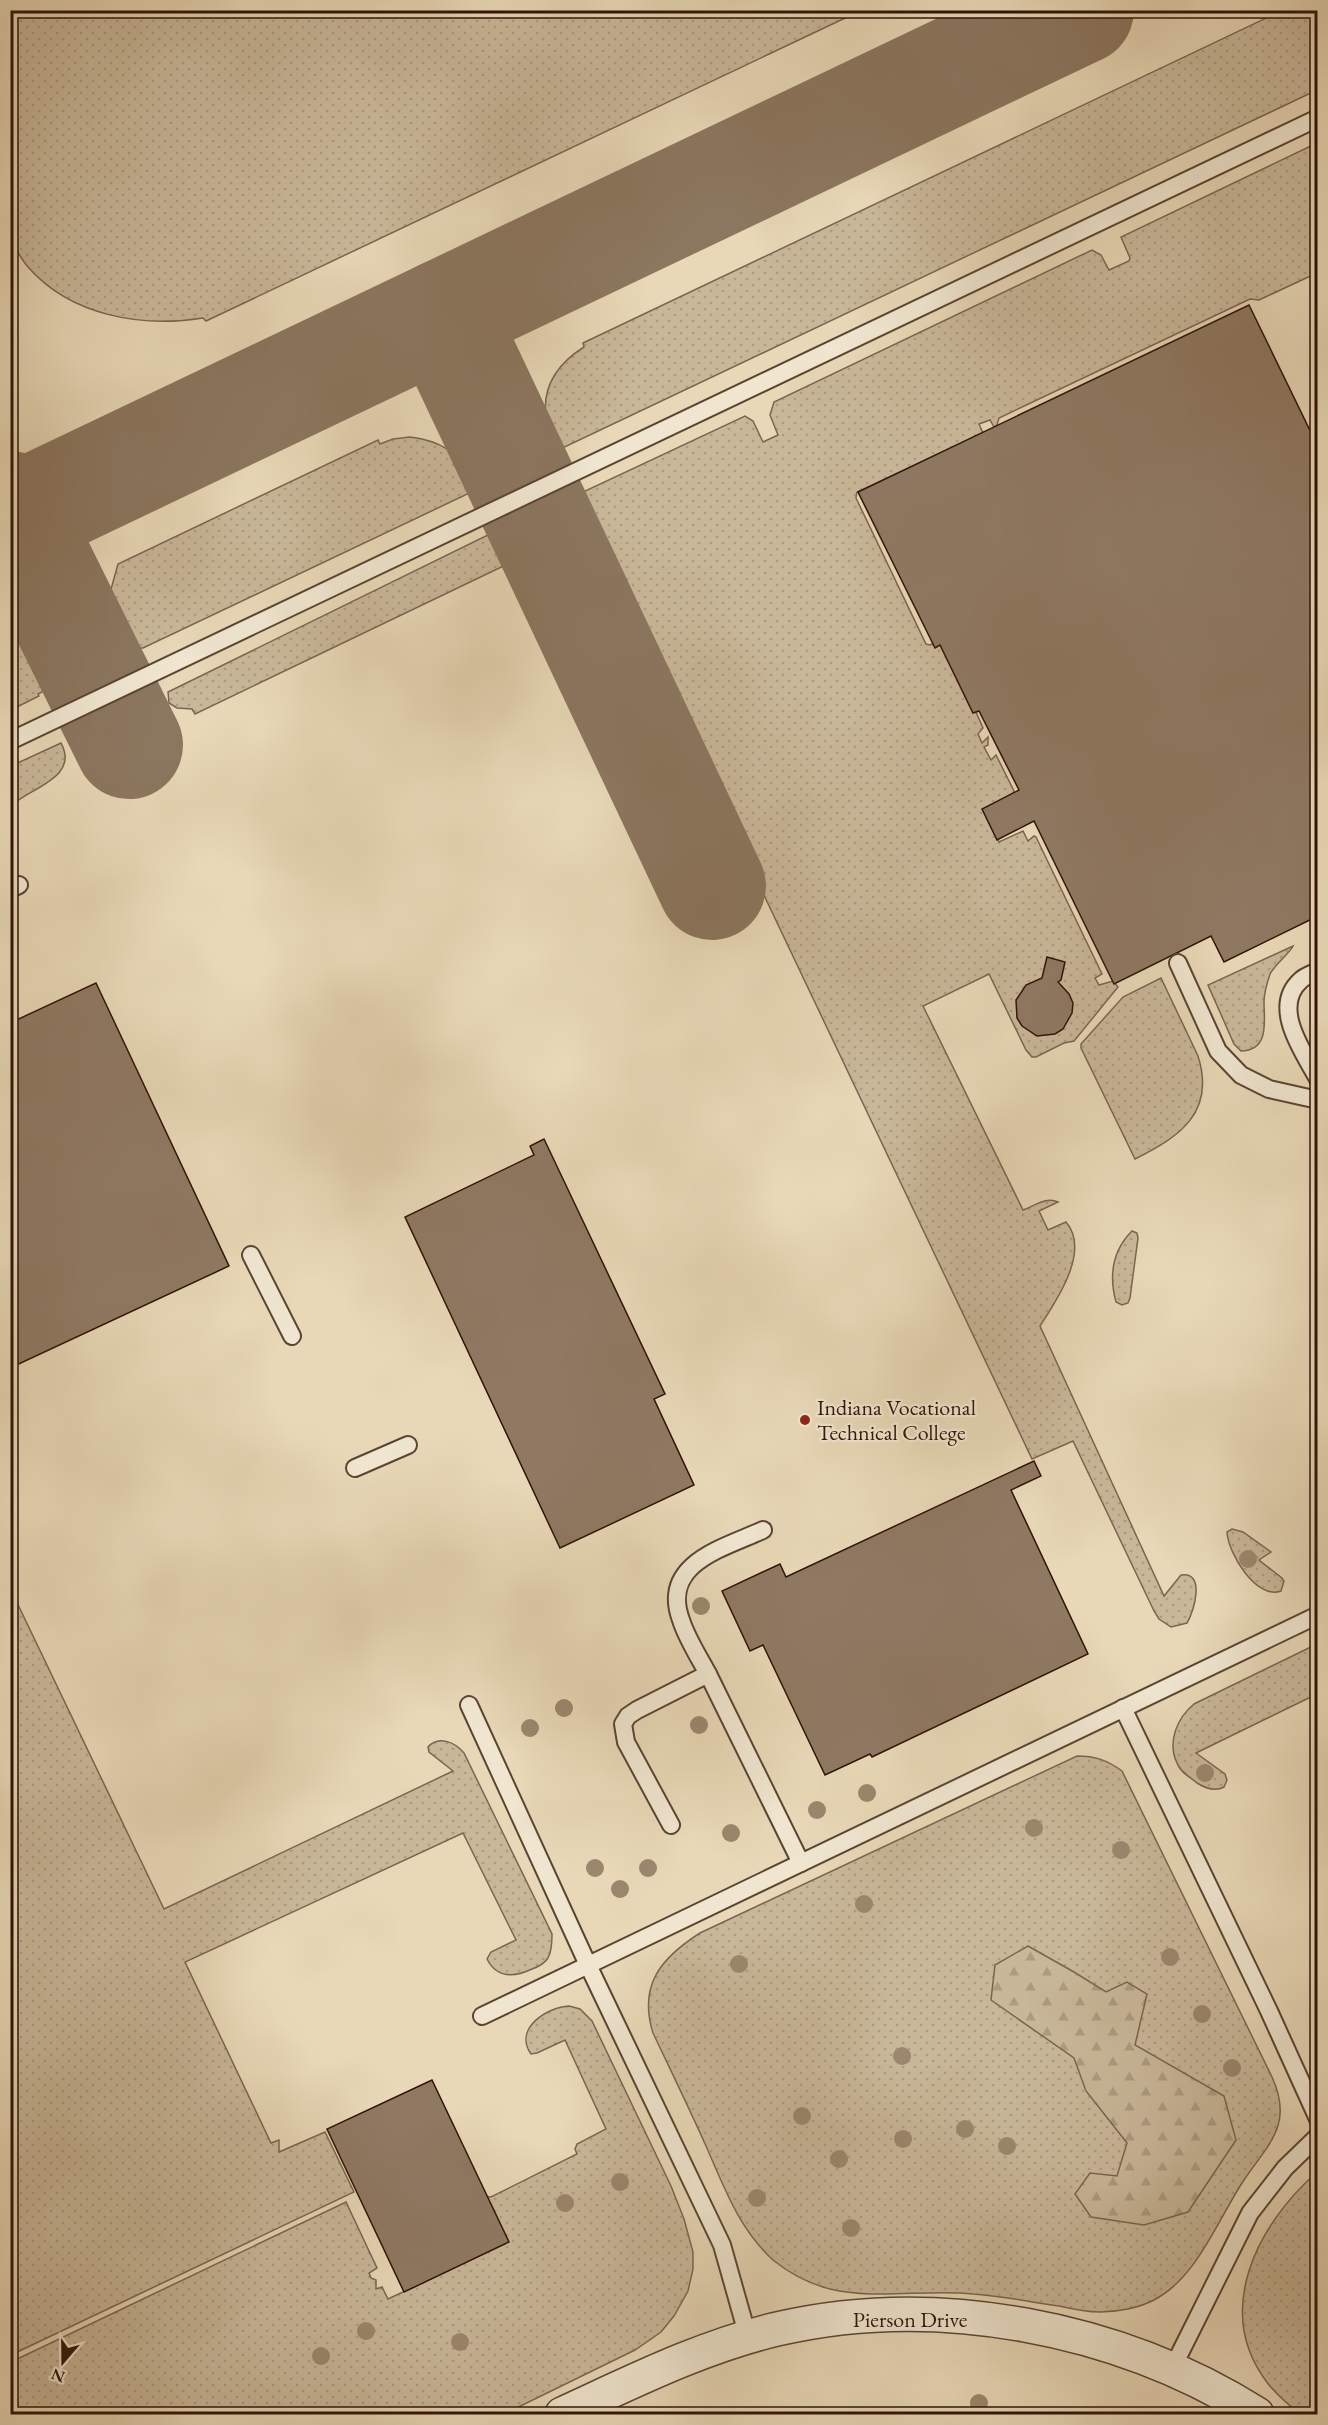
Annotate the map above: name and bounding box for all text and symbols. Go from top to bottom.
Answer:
place label: Indiana Vocational Technical College [817,1393,976,1447]
marker: Indiana Vocational Technical College [798,1413,812,1427]
street label: Pierson Drive [853,2305,968,2334]
north arrow [33,2332,93,2392]
text: N [48,2364,68,2388]

